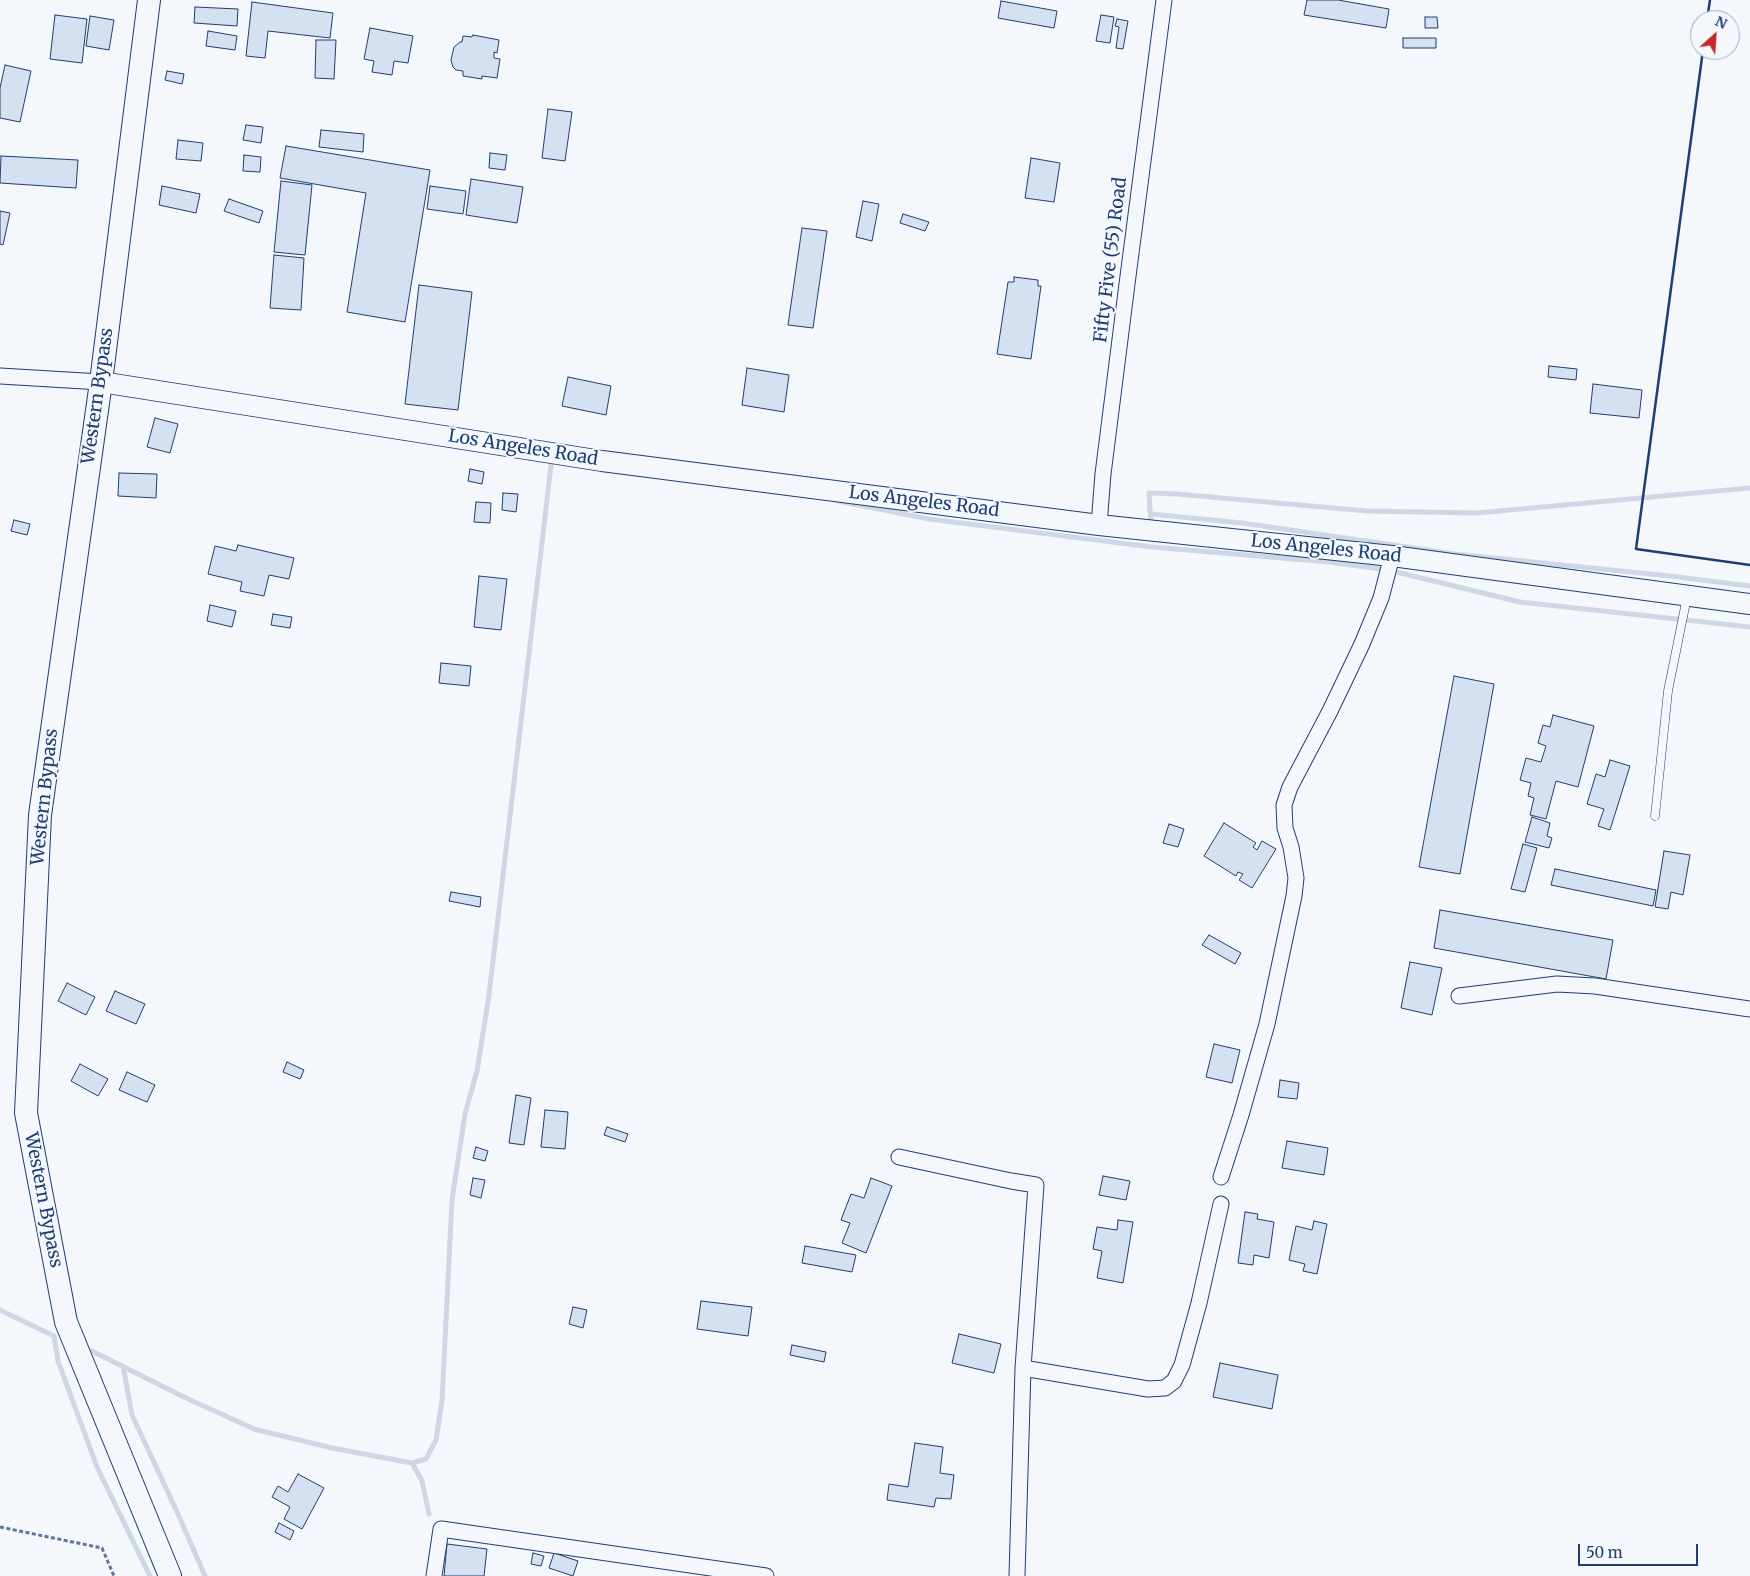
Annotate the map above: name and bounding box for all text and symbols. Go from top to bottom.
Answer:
north arrow [1690,10,1740,60]
text: N [1712,12,1730,33]
street label: Fifty Five (55) Road [1090,176,1132,344]
street label: Western Bypass [78,327,118,465]
street label: Los Angeles Road [447,425,599,471]
street label: Los Angeles Road [848,482,1000,522]
street label: Los Angeles Road [1250,530,1402,568]
street label: Western Bypass [27,728,63,866]
street label: Western Bypass [19,1131,67,1269]
scale bar [1580,1534,1700,1566]
text: 50 m [1586,1543,1623,1562]

